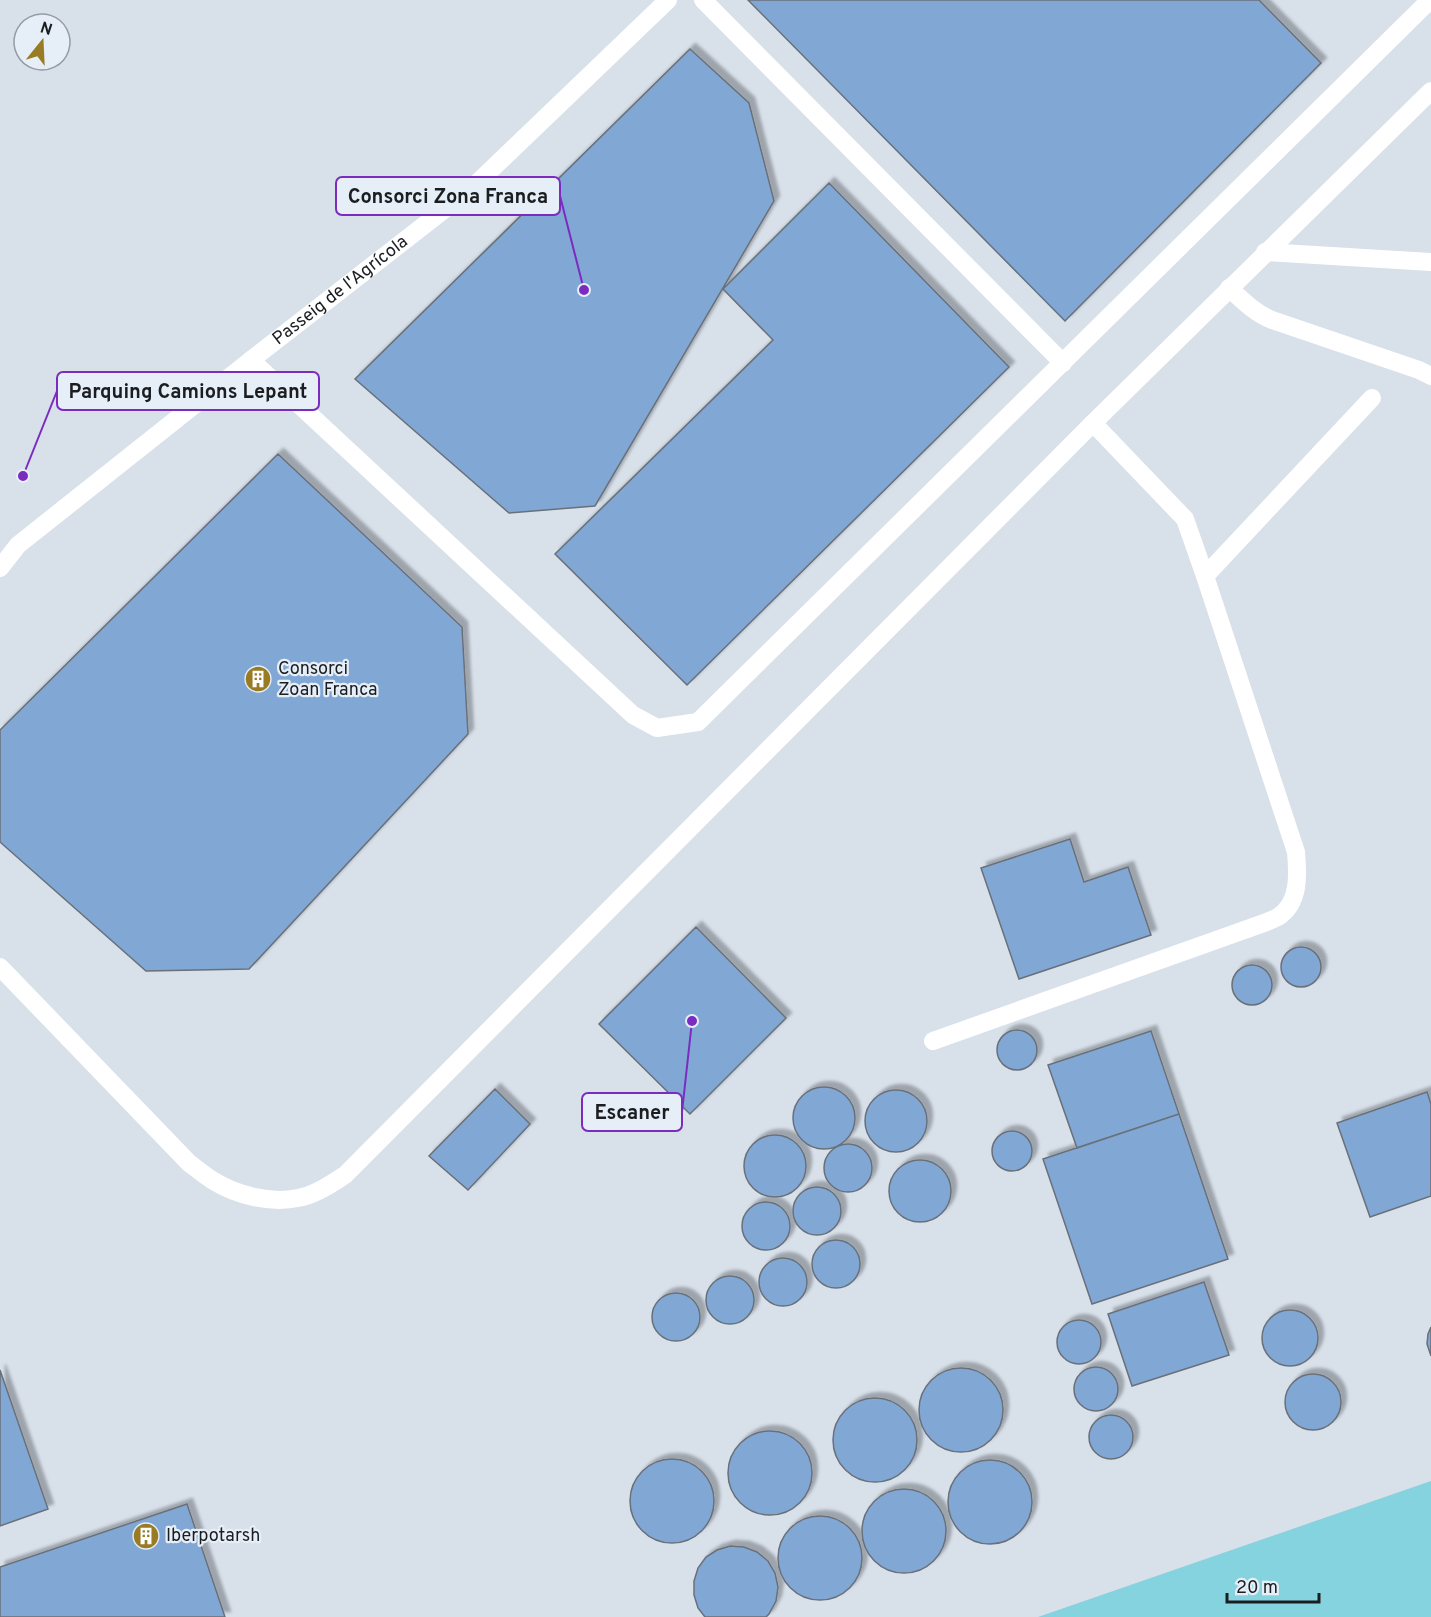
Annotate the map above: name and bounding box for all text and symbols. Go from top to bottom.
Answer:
north arrow [12,12,72,72]
text: N [37,18,55,41]
callout: Consorci Zona Franca [336,177,560,215]
text: Consorci Zona Franca [348,185,548,211]
street label: Passeig de l'Agrícola [268,230,413,350]
callout: Parquing Camions Lepant [57,372,319,410]
text: Parquing Camions Lepant [69,380,308,406]
place label: Consorci Zoan Franca [278,658,378,702]
building icon: Consorci Zoan Franca [243,664,273,694]
callout: Escaner [582,1093,682,1131]
text: Escaner [594,1101,670,1127]
building icon: Iberpotarsh [131,1521,161,1551]
place label: Iberpotarsh [166,1525,260,1548]
scale bar [1227,1566,1318,1604]
text: 20 m [1236,1577,1278,1600]

